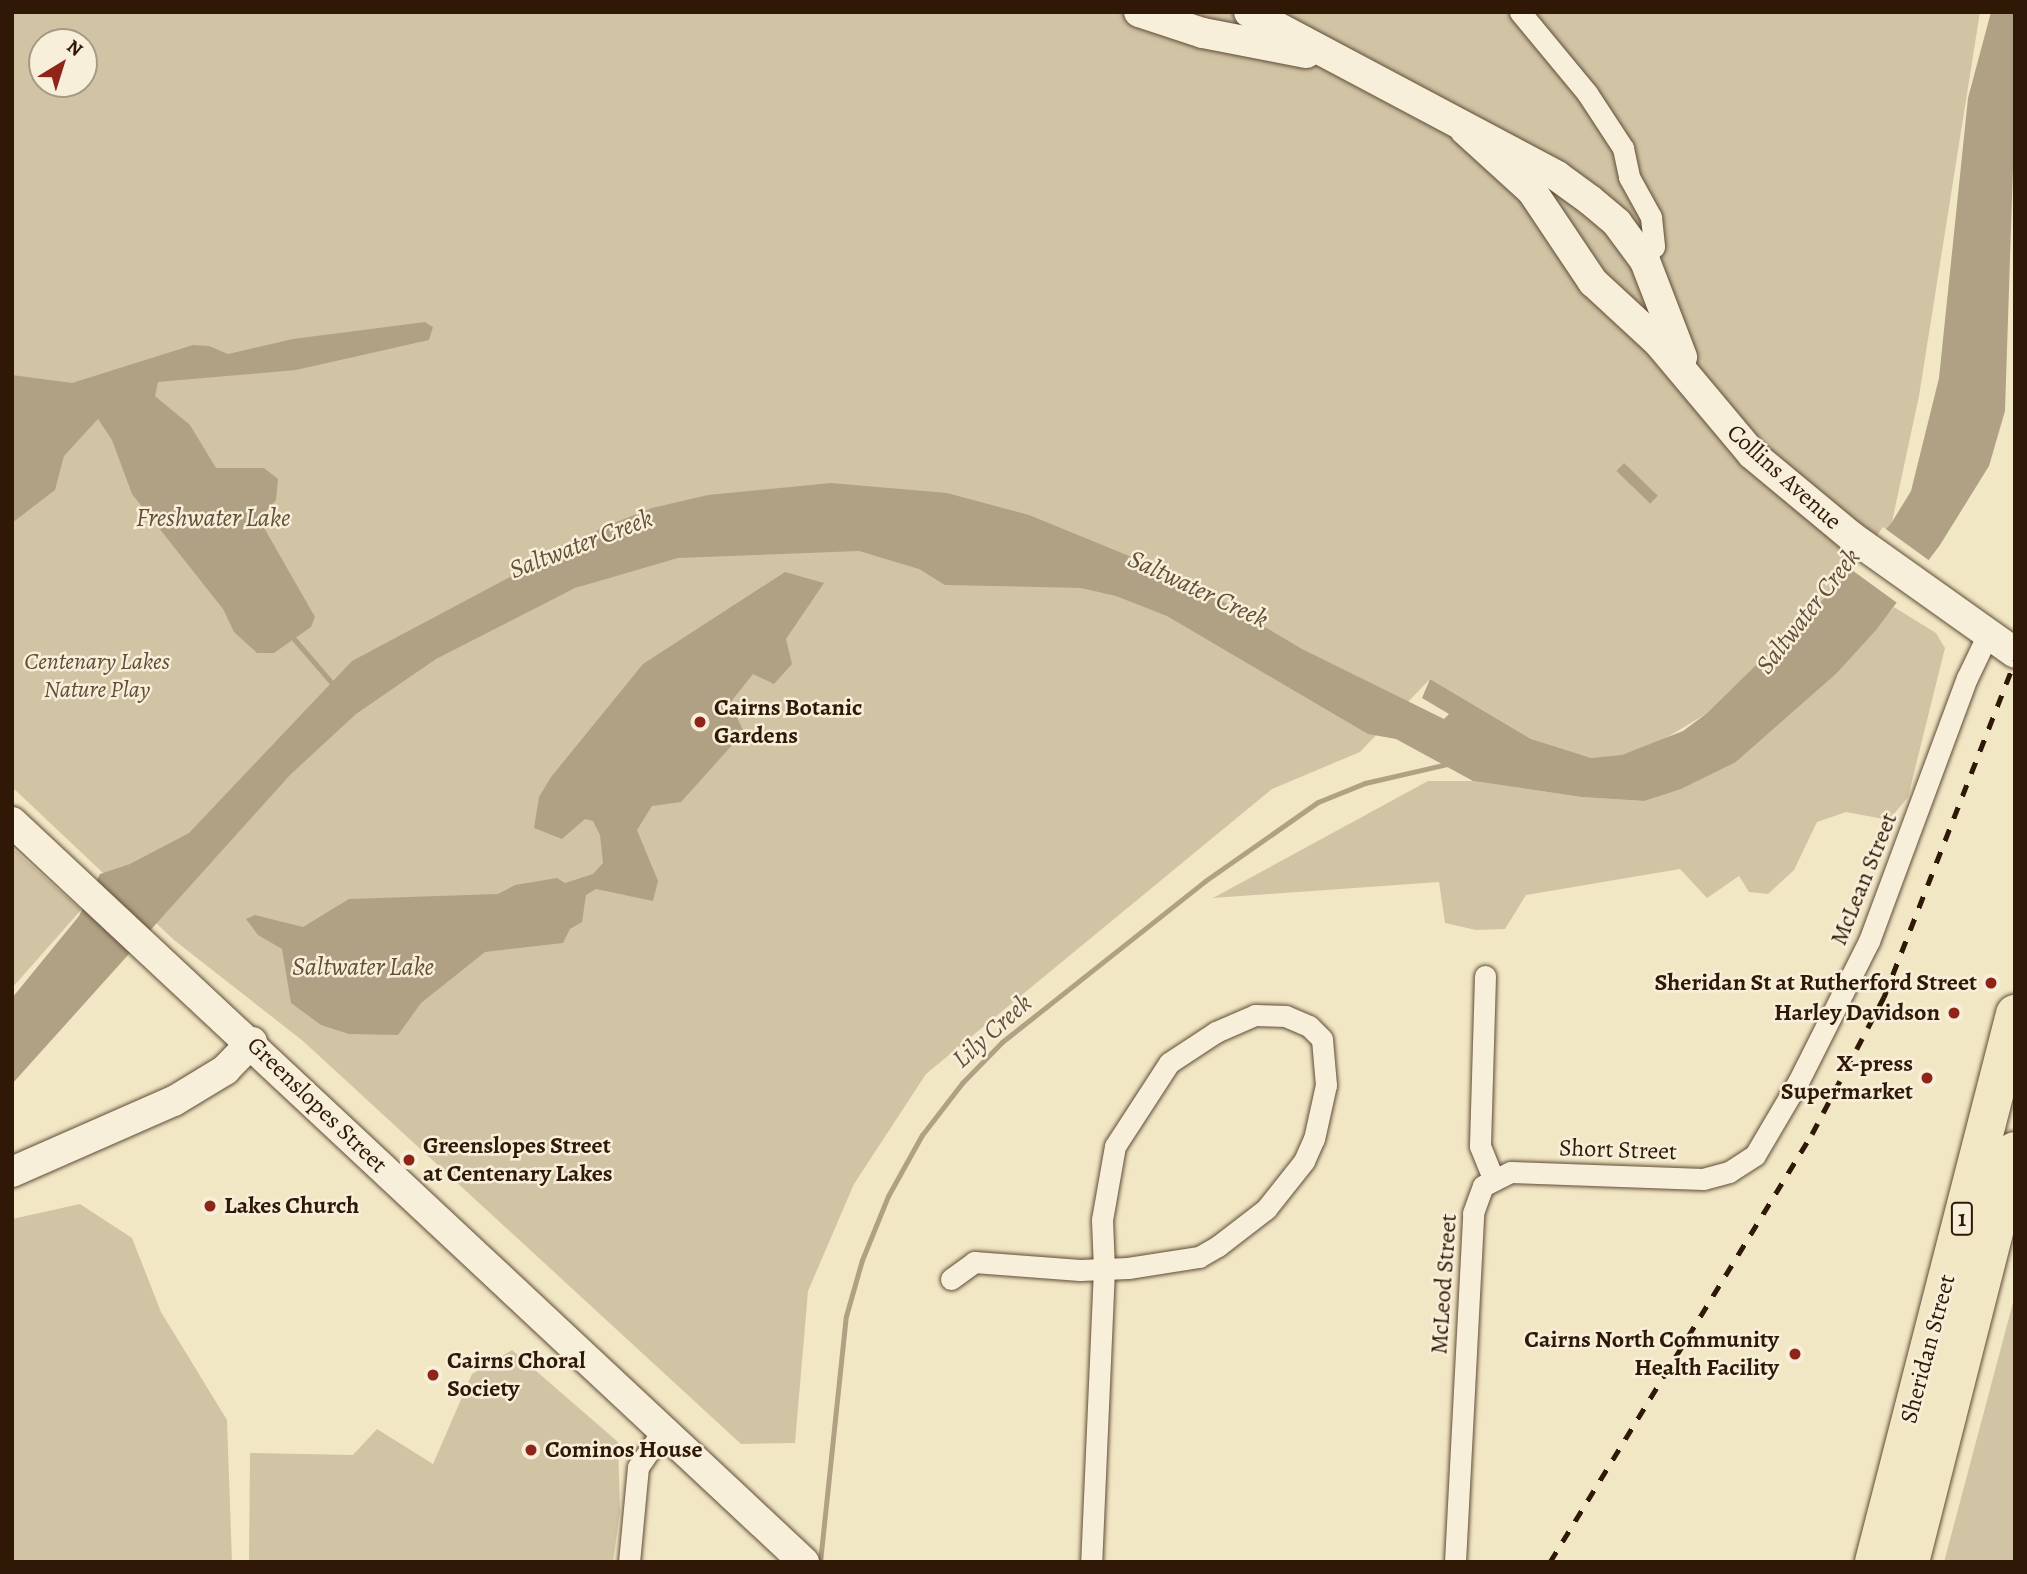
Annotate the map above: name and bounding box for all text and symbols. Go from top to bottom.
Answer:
north arrow [28,28,98,98]
text: N [61,34,88,63]
street label: Collins Avenue [1721,418,1847,536]
water label: Freshwater Lake [136,502,290,534]
water label: Saltwater Creek [505,502,657,586]
water label: Saltwater Creek [1749,542,1867,680]
water label: Saltwater Creek [1123,543,1273,635]
park label: Centenary Lakes Nature Play [24,648,170,704]
place label: Cairns Botanic Gardens [714,694,862,750]
marker: Cairns Botanic Gardens [692,714,708,730]
street label: McLean Street [1824,809,1904,949]
water label: Saltwater Lake [292,951,434,983]
place label: Sheridan St at Rutherford Street [1655,969,1977,997]
marker: Sheridan St at Rutherford Street [1983,975,1999,991]
water label: Lily Creek [946,987,1038,1075]
place label: Harley Davidson [1774,999,1940,1027]
marker: Harley Davidson [1946,1005,1962,1021]
street label: Greenslopes Street [241,1031,393,1179]
place label: X-press Supermarket [1781,1050,1913,1106]
marker: X-press Supermarket [1919,1070,1935,1086]
place label: Greenslopes Street at Centenary Lakes [423,1132,613,1188]
street label: Short Street [1558,1134,1678,1166]
marker: Greenslopes Street at Centenary Lakes [401,1152,417,1168]
place label: Lakes Church [224,1192,359,1220]
marker: Lakes Church [202,1198,218,1214]
road number: 1 [1950,1200,1974,1238]
street label: McLeod Street [1425,1213,1463,1355]
street label: Sheridan Street [1894,1271,1962,1427]
place label: Cairns North Community Health Facility [1524,1326,1779,1382]
marker: Cairns North Community Health Facility [1785,1344,1805,1364]
place label: Cairns Choral Society [447,1347,586,1403]
marker: Cairns Choral Society [425,1367,441,1383]
place label: Cominos House [545,1436,703,1464]
marker: Cominos House [523,1442,539,1458]

